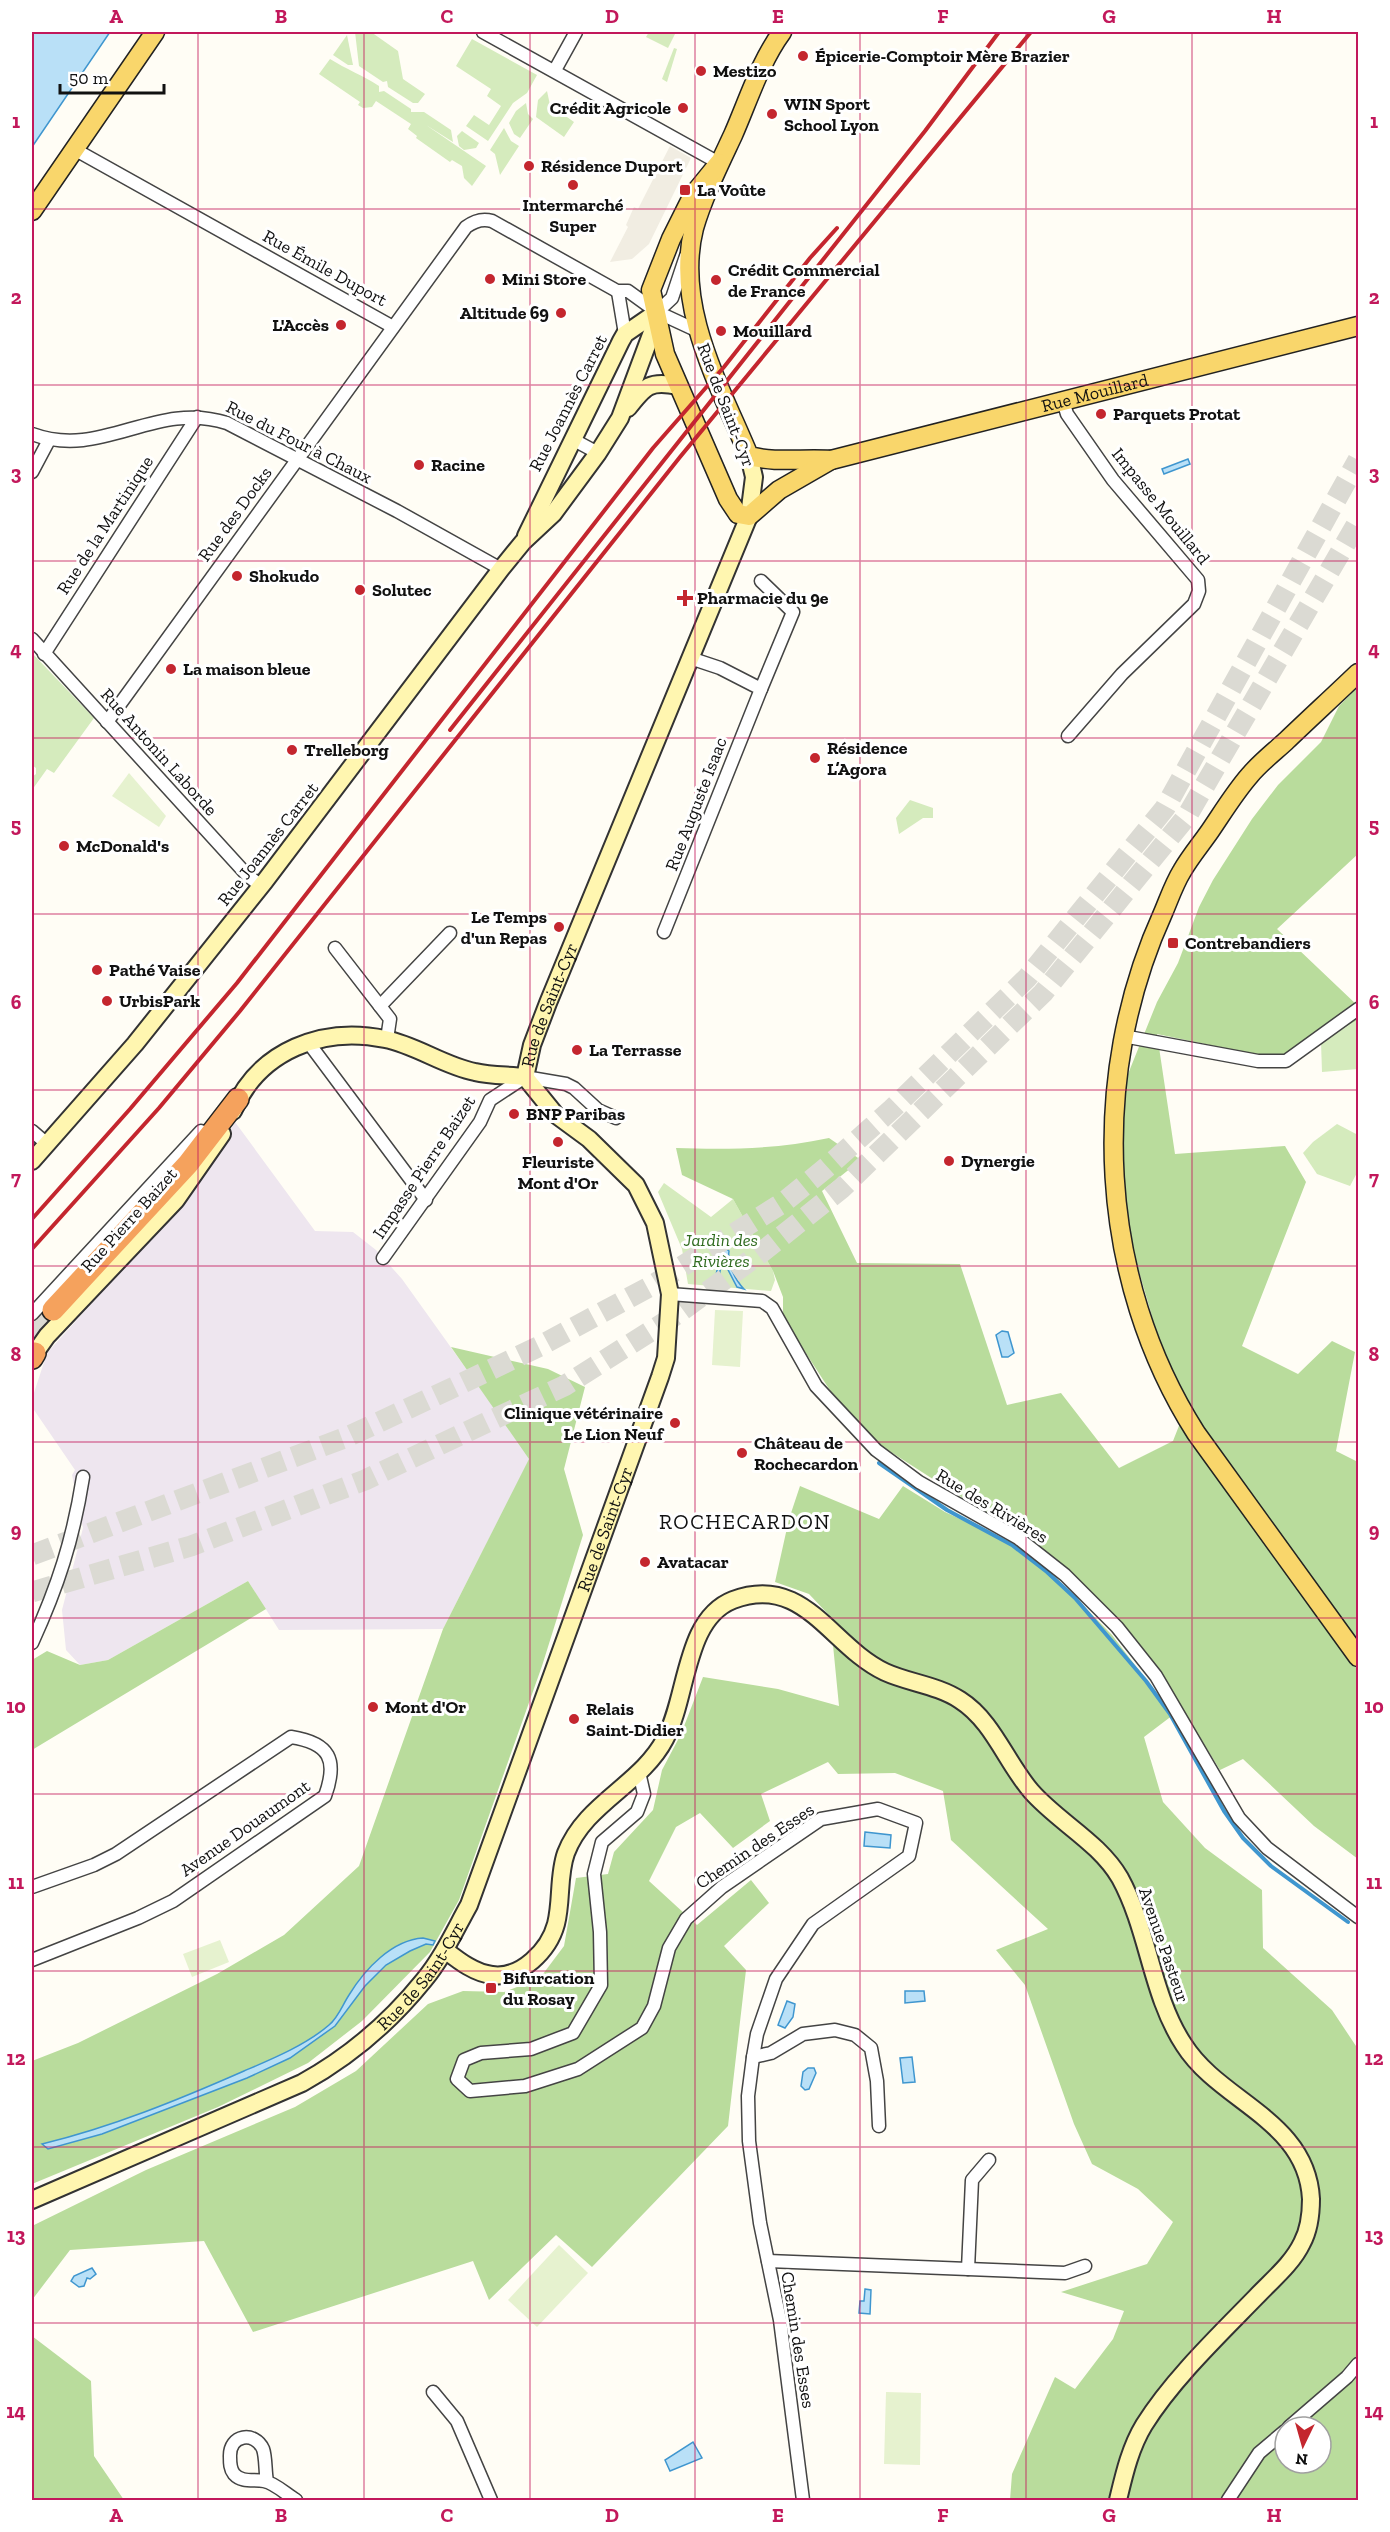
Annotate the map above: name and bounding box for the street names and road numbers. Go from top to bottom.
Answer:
street label: Rue Émile Duport [259,225,391,311]
street label: Rue Joannès Carret [524,331,612,475]
street label: Rue de Saint-Cyr [692,340,760,470]
street label: Rue Mouillard [1039,369,1151,417]
street label: Rue du Four à Chaux [222,396,376,488]
street label: Impasse Mouillard [1107,443,1215,569]
street label: Rue de la Martinique [52,452,158,598]
street label: Rue des Docks [193,462,277,566]
street label: Rue Antonin Laborde [96,684,222,820]
street label: Rue Auguste Isaac [660,734,732,874]
street label: Rue Joannès Carret [213,778,323,910]
street label: Rue de Saint-Cyr [516,940,583,1069]
street label: Impasse Pierre Baizet [368,1091,480,1243]
street label: Rue Pierre Baizet [76,1163,182,1277]
street label: Rue de Saint-Cyr [572,1464,638,1595]
street label: Rue des Rivières [932,1464,1052,1548]
street label: Avenue Douaumont [176,1775,315,1881]
street label: Chemin des Esses [692,1798,819,1894]
street label: Avenue Pasteur [1134,1884,1194,2006]
street label: Rue de Saint-Cyr [372,1918,469,2035]
street label: Chemin des Esses [776,2270,820,2410]

